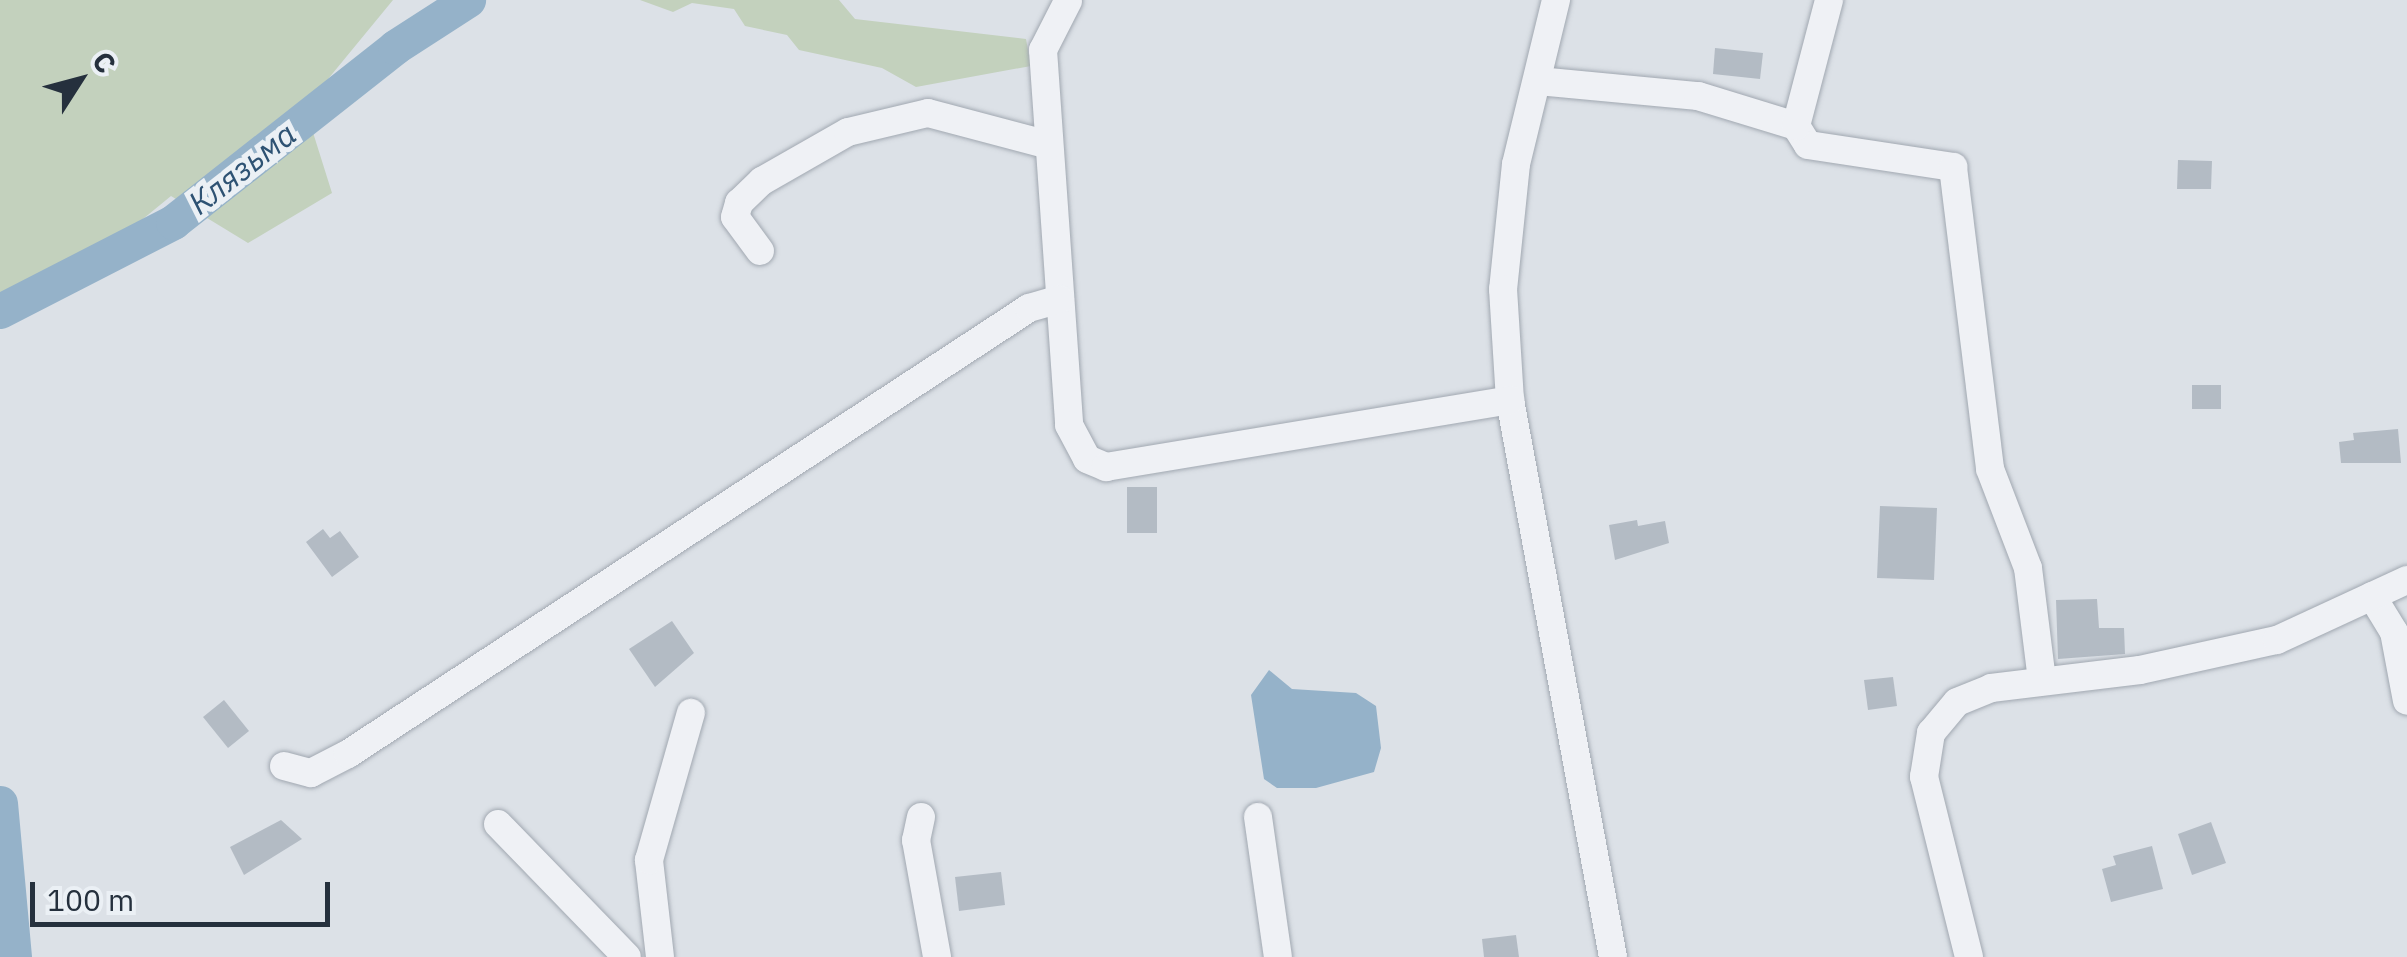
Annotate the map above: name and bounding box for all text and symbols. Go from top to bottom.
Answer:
north arrow [30,30,130,130]
text: С [84,44,125,80]
water label: Клязьма [181,114,303,222]
scale bar [35,862,335,924]
text: 100 m [47,880,134,919]

